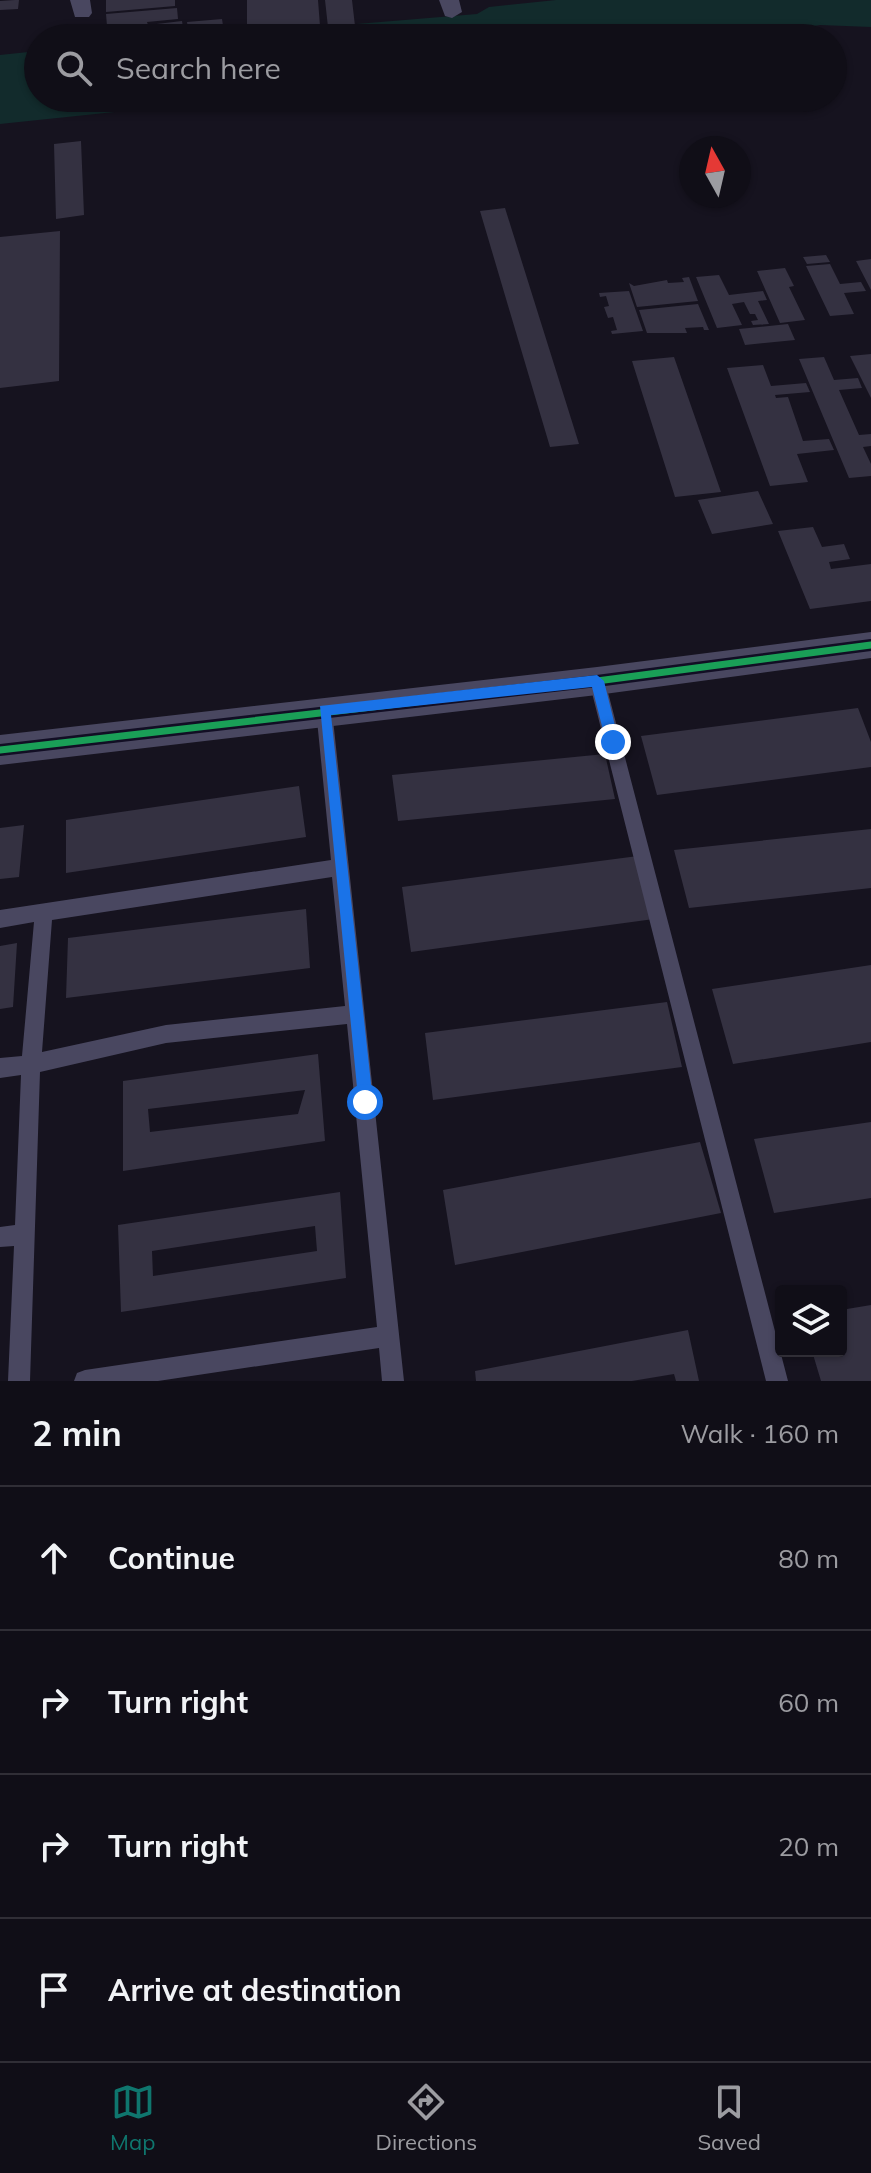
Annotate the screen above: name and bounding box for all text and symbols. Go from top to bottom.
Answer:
search box [24,24,847,112]
icon: search [52,46,96,90]
text: Search here [116,49,281,87]
north arrow [679,136,751,208]
route end [595,724,631,760]
route start [347,1084,383,1120]
map controls [775,1285,847,1357]
button: layers [775,1285,847,1357]
text: 2 min [32,1412,122,1455]
text: Walk · 160 m [680,1417,839,1450]
icon: ahead [32,1536,76,1580]
text: Continue [108,1539,235,1577]
text: 80 m [778,1542,839,1575]
icon: right [32,1680,76,1724]
text: Turn right [108,1683,248,1721]
text: 60 m [778,1686,839,1719]
icon: right [32,1824,76,1868]
text: Turn right [108,1827,248,1865]
text: 20 m [778,1830,839,1863]
icon: arrive [32,1968,76,2012]
text: Arrive at destination [108,1971,402,2009]
tab: Map [110,2080,155,2156]
tab: Directions [376,2080,477,2156]
tab: Saved [697,2080,761,2156]

